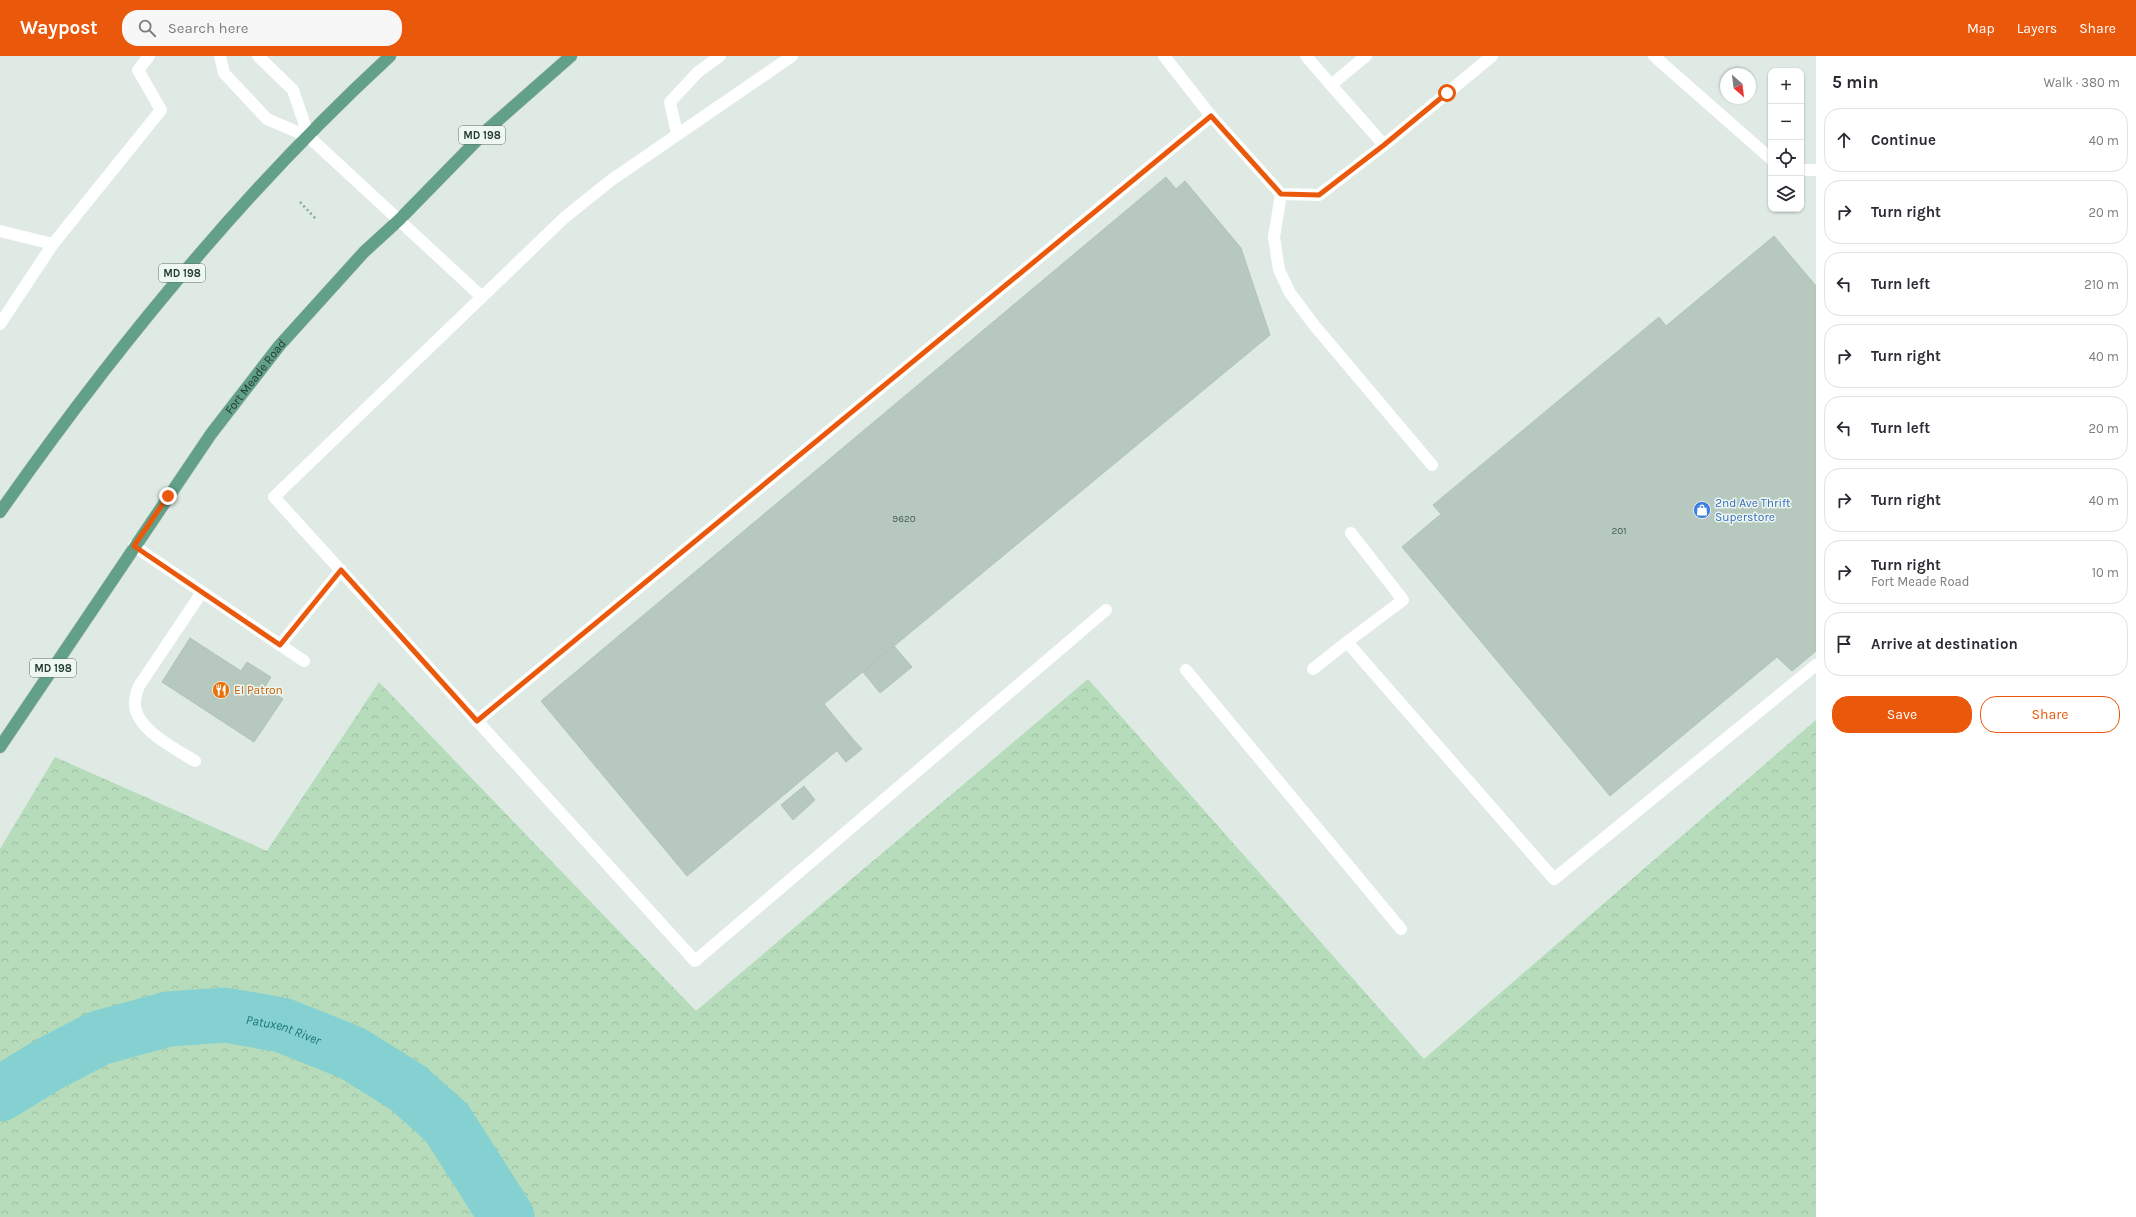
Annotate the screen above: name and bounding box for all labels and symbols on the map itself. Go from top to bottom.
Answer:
north arrow [1720,68,1756,104]
route start [1438,84,1456,102]
road number: MD 198 [459,126,505,144]
road number: MD 198 [159,264,205,282]
street label: Fort Meade Road [222,336,289,417]
route end [159,487,177,505]
place label: 2nd Ave Thrift Superstore [1715,496,1791,524]
shop icon: 2nd Ave Thrift Superstore [1692,500,1712,520]
house number: 9620 [892,513,916,525]
house number: 201 [1611,525,1627,537]
road number: MD 198 [30,659,76,677]
restaurant icon: El Patron [211,680,231,700]
place label: El Patron [234,683,283,697]
water label: Patuxent River [245,1012,324,1048]

